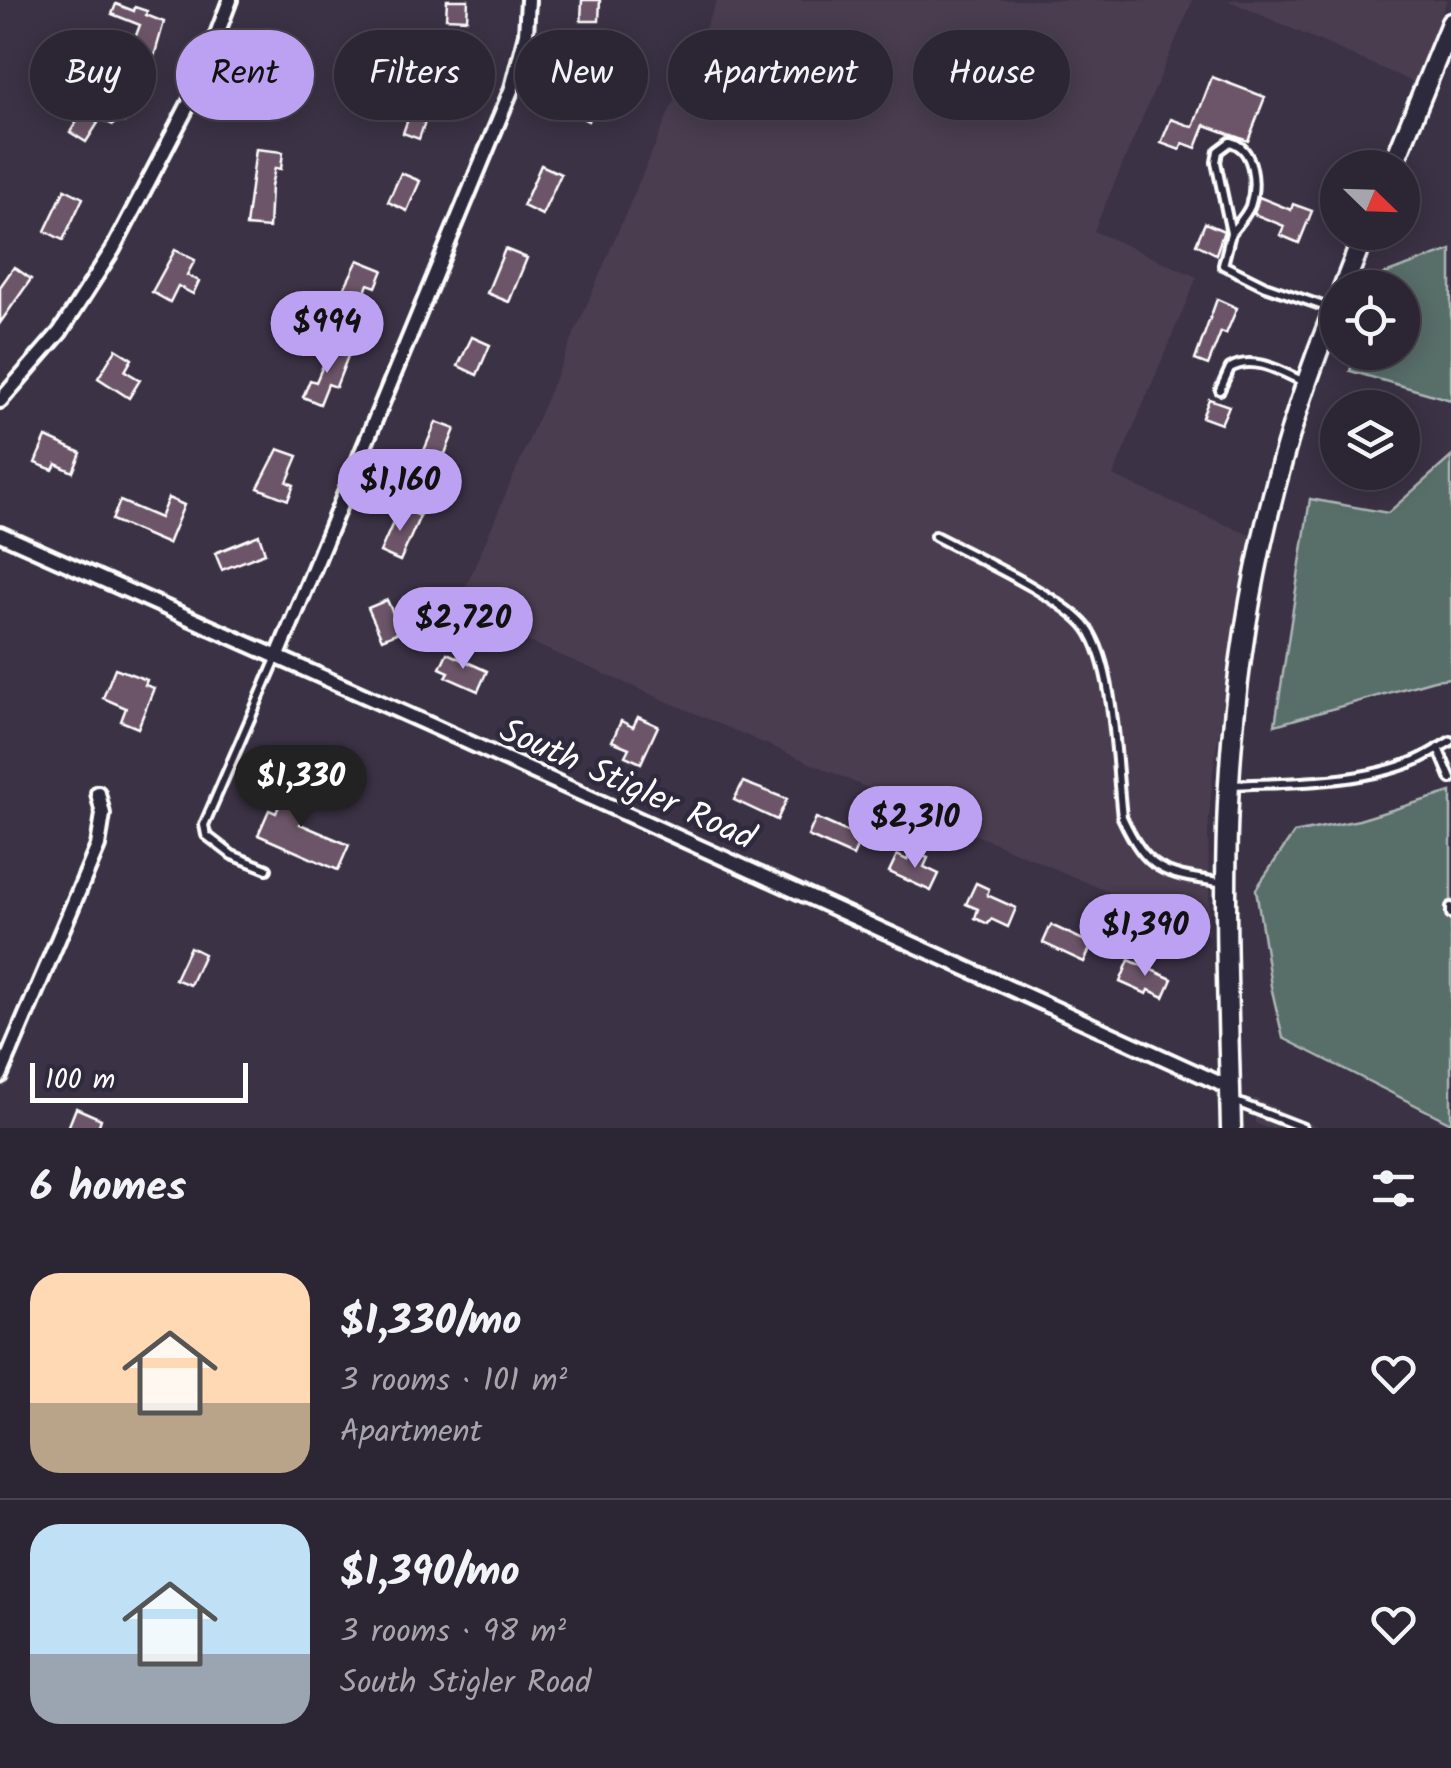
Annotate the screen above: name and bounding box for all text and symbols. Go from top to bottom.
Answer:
chip: Buy [30,30,156,120]
chip: Rent [176,30,314,120]
chip: Filters [334,30,495,120]
chip: New [515,30,648,120]
chip: Apartment [668,30,893,120]
chip: House [913,30,1070,120]
north arrow [1320,150,1420,250]
map controls [1320,150,1420,490]
button: locate [1320,270,1420,370]
pin: $994 [268,291,386,376]
text: $994 [293,298,361,349]
button: layers [1320,390,1420,490]
pin: $1,160 [319,449,481,534]
text: $1,160 [360,456,440,507]
pin: $2,720 [382,587,544,672]
text: $2,720 [415,594,511,645]
street label: South Stigler Road [490,704,765,868]
pin: $1,330 [220,745,382,830]
text: $1,330 [257,752,345,803]
pin: $2,310 [834,786,996,871]
text: $2,310 [870,793,960,844]
pin: $1,390 [1064,894,1226,979]
text: $1,390 [1101,901,1189,952]
scale bar [30,1058,248,1102]
text: 100 m [45,1058,115,1103]
text: 6 homes [30,1155,186,1222]
icon: filters [1366,1161,1421,1216]
text: $1,330/mo [340,1289,521,1356]
icon: home [110,1313,230,1433]
icon: heart [1366,1346,1421,1401]
text: 3 rooms · 101 m² [340,1356,567,1407]
text: Apartment [340,1407,482,1458]
text: $1,390/mo [340,1540,520,1607]
icon: home [110,1564,230,1684]
icon: heart [1366,1597,1421,1652]
text: 3 rooms · 98 m² [340,1607,566,1658]
text: South Stigler Road [340,1658,591,1709]

